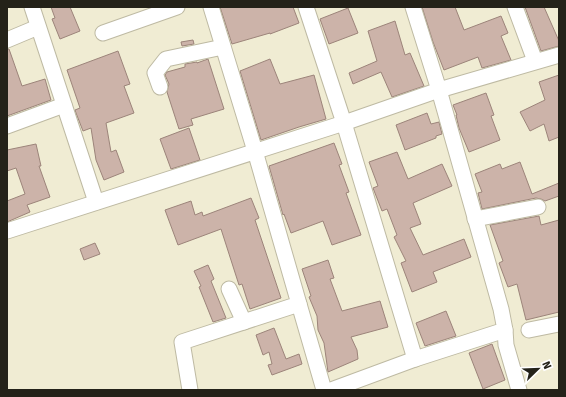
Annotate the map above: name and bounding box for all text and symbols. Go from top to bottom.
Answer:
north arrow [518,349,558,389]
text: N [539,359,554,371]

